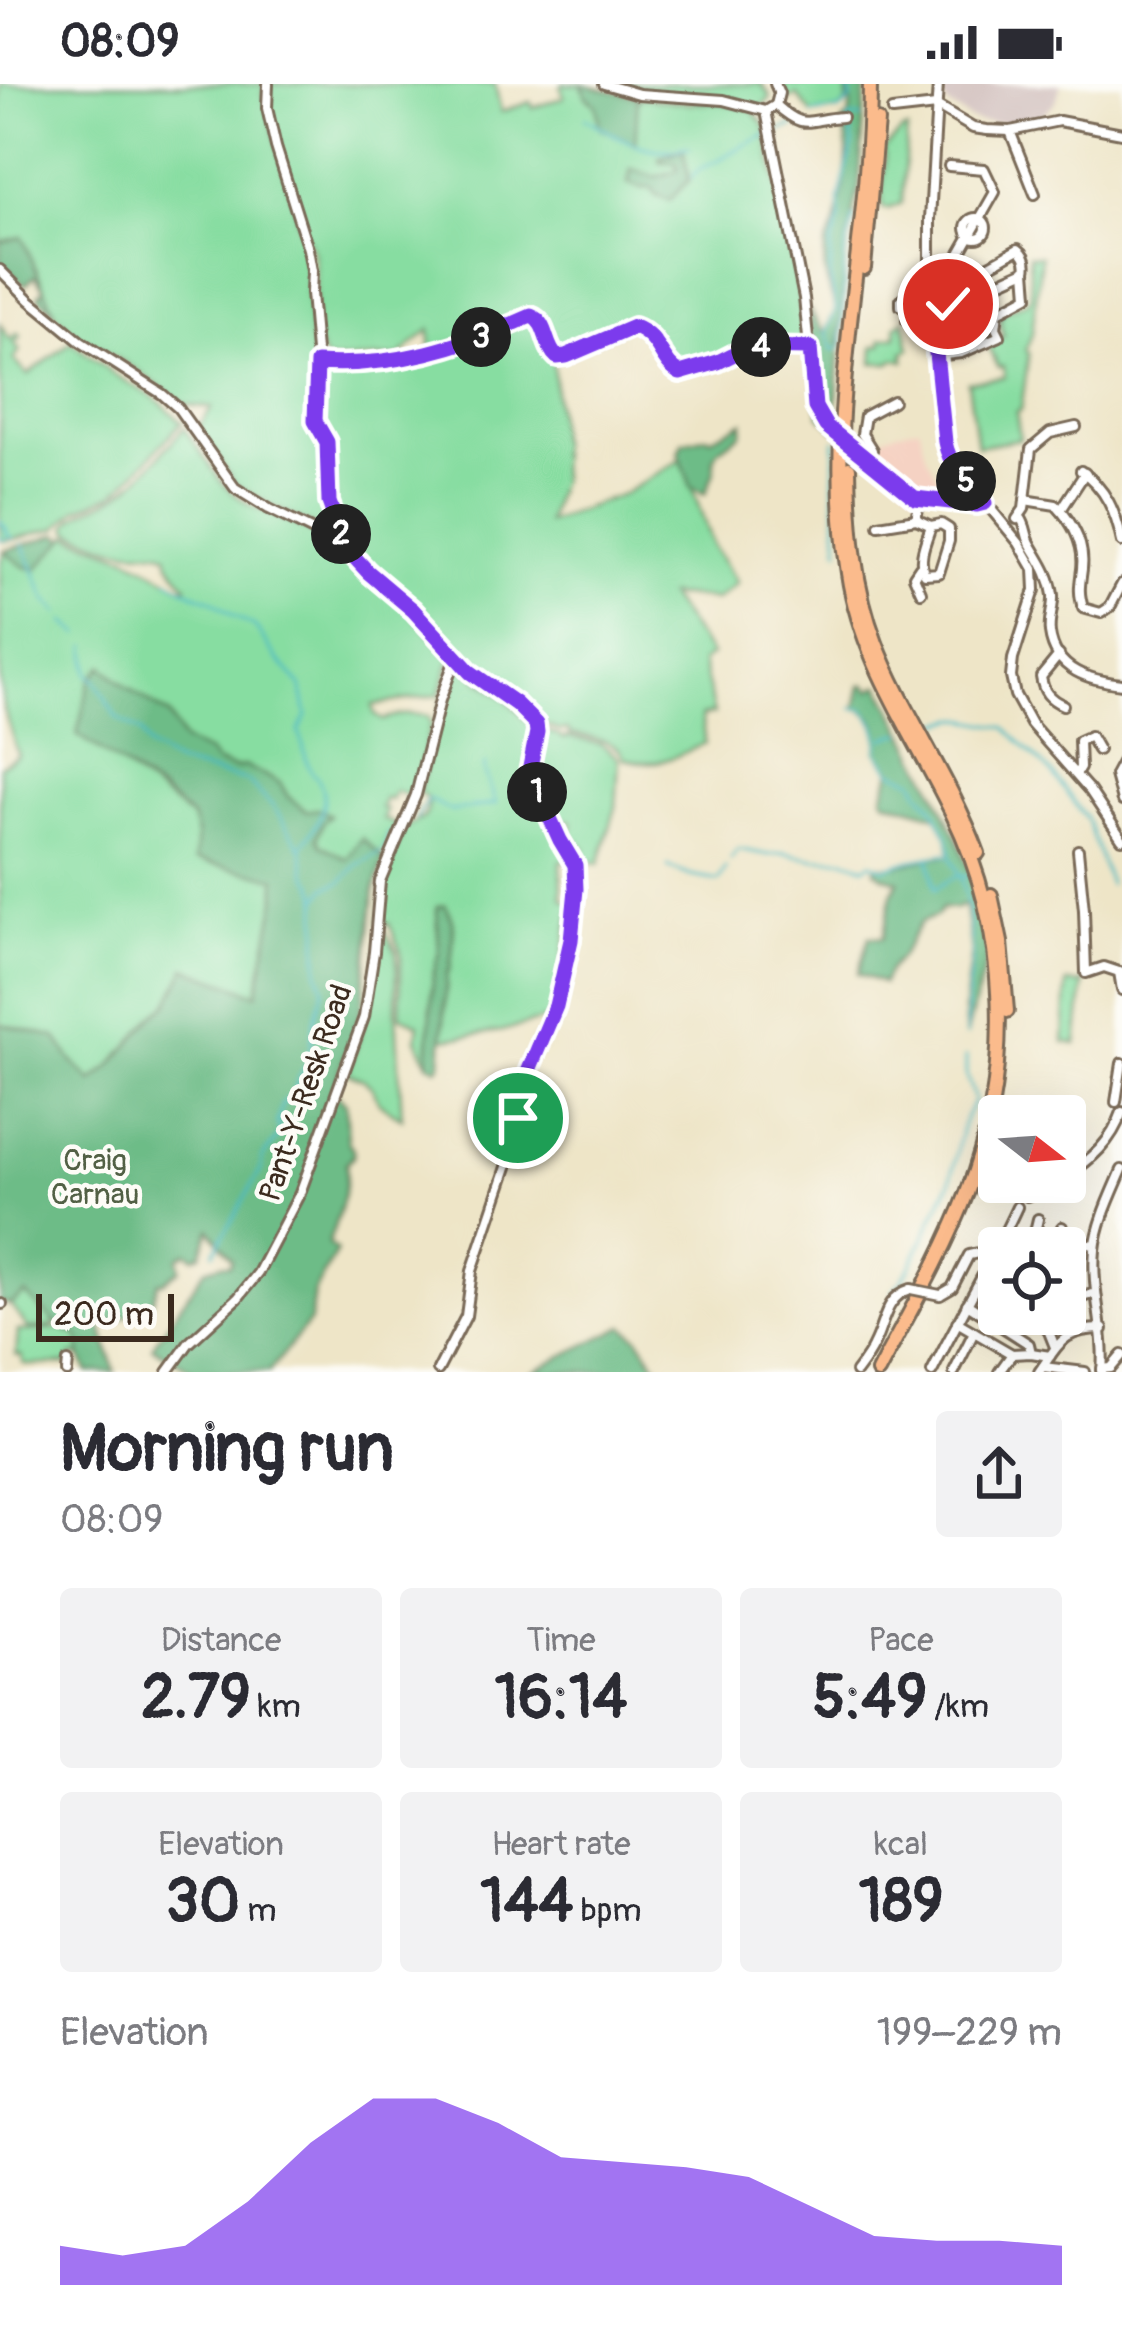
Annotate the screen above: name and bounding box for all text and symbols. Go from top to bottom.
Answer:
text: 08:09 [60,14,179,70]
pin [897,253,999,355]
icon: check [915,271,981,337]
pin: 3 [451,307,511,367]
text: 3 [472,316,490,357]
pin: 4 [731,317,791,377]
text: 4 [751,326,771,367]
pin: 5 [936,451,996,511]
text: 5 [957,460,975,501]
pin: 2 [311,504,371,564]
text: 2 [332,513,350,554]
pin: 1 [507,762,567,822]
text: 1 [531,771,543,812]
street label: Pant-Y-Resk Road [252,980,360,1206]
pin [467,1067,569,1169]
icon: arrive [485,1085,551,1151]
north arrow [978,1095,1086,1203]
map controls [978,1095,1086,1335]
park label: Craig Carnau [51,1142,139,1213]
button: locate [978,1227,1086,1335]
scale bar [36,1288,174,1341]
text: 200 m [54,1294,154,1335]
text: Morning run [60,1408,394,1491]
button: share [936,1411,1062,1537]
text: 08:09 [60,1495,163,1544]
text: Distance [161,1620,281,1661]
text: Time [527,1620,595,1661]
text: Pace [868,1620,934,1661]
text: 2.79 [141,1661,251,1736]
text: 16:14 [495,1661,627,1736]
text: 5:49 [813,1661,927,1736]
text: km [251,1686,301,1727]
text: /km [927,1686,989,1727]
text: Elevation [158,1824,284,1865]
text: Heart rate [491,1824,631,1865]
text: kcal [874,1824,928,1865]
text: 30 [166,1865,240,1940]
text: 144 [480,1865,573,1940]
text: 189 [859,1865,943,1940]
text: m [240,1890,276,1931]
text: bpm [573,1890,642,1931]
text: Elevation [60,2008,209,2057]
text: 199–229 m [877,2008,1062,2057]

